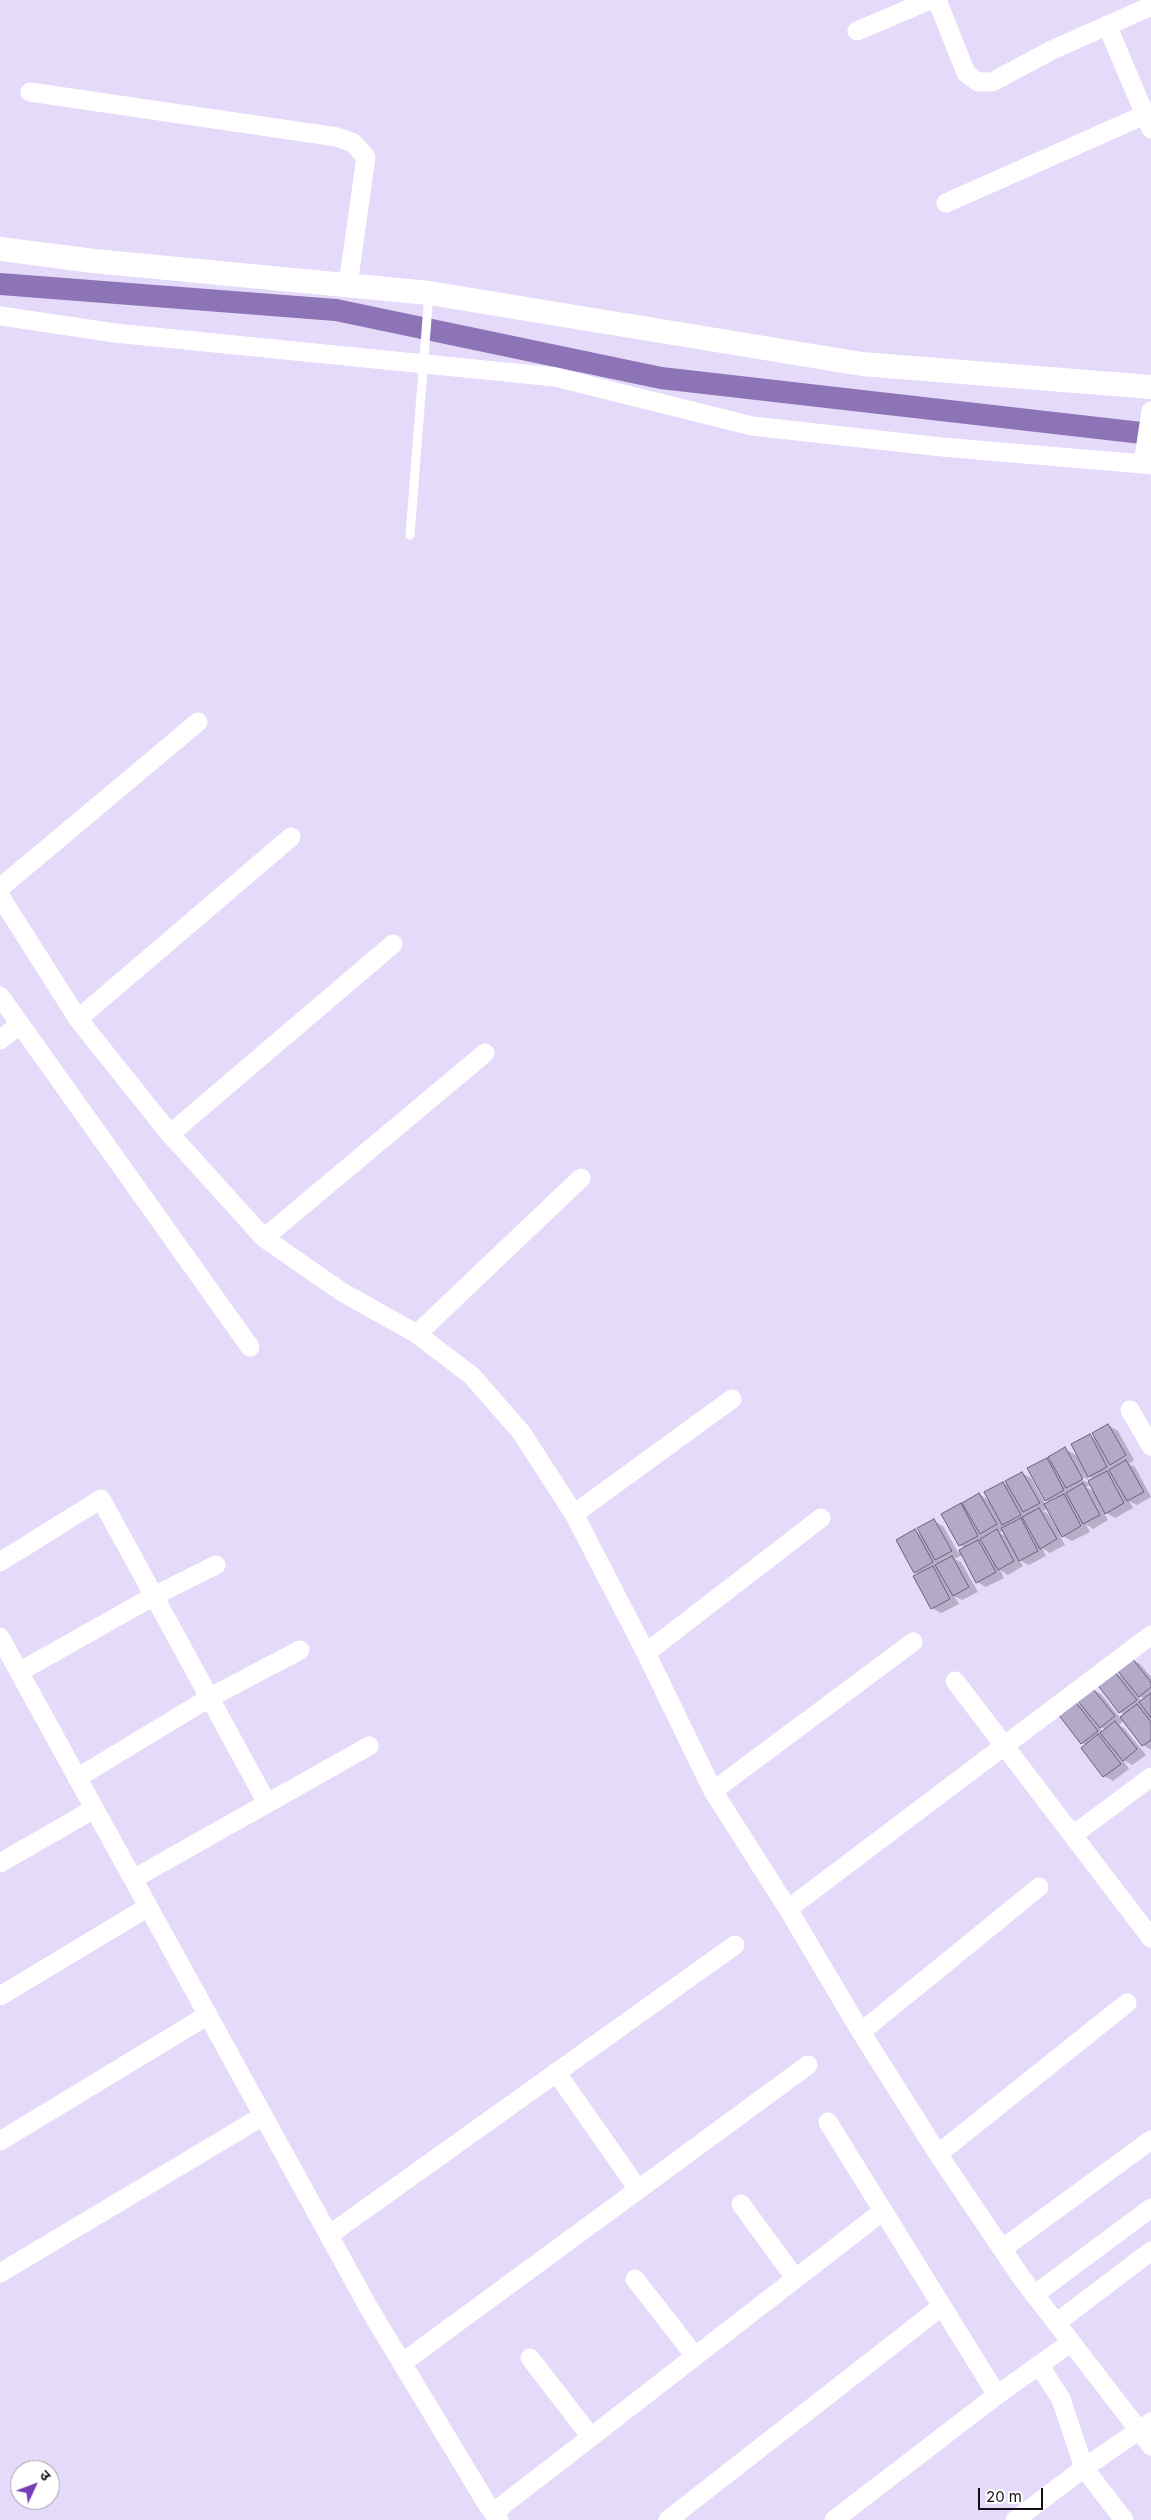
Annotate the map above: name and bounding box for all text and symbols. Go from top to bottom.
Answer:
north arrow [10,2460,60,2510]
text: उ [37,2466,55,2484]
scale bar [981,2478,1046,2510]
text: 20 m [986,2487,1022,2506]

